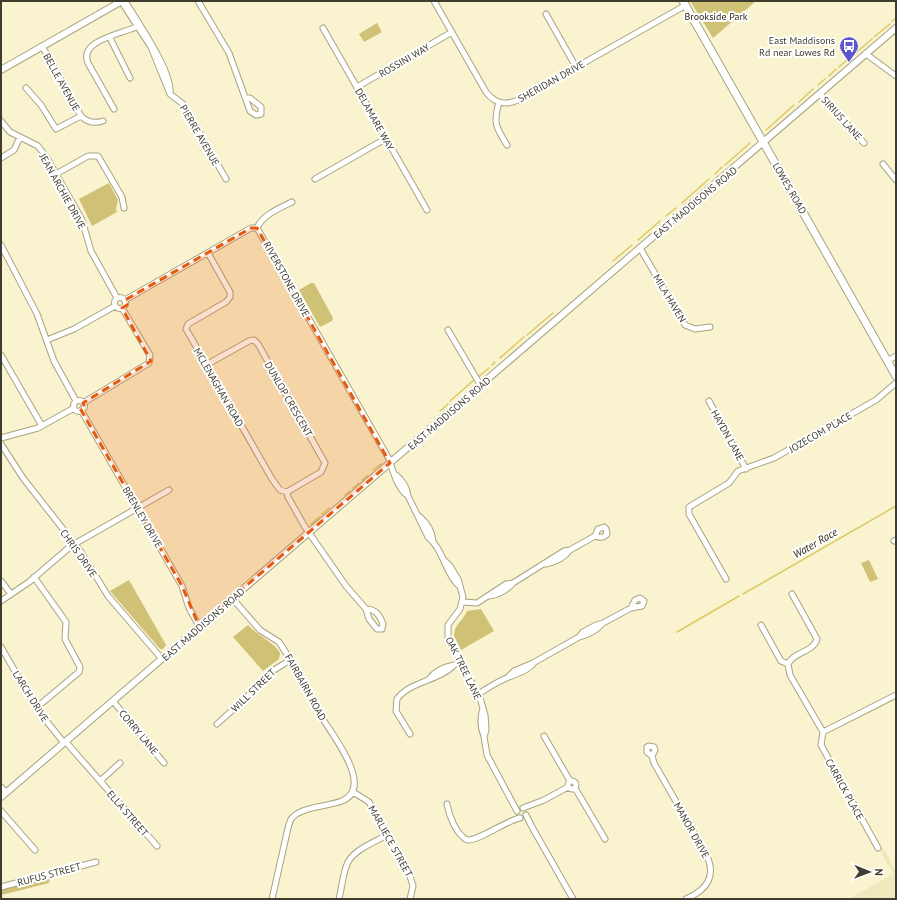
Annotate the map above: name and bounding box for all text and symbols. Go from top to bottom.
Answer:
park label: Brookside Park [684,10,748,23]
place label: East Maddisons Rd near Lowes Rd [759,34,835,59]
bus stop icon: East Maddisons Rd near Lowes Rd [838,35,860,63]
street label: ROSSINI WAY [376,40,432,80]
street label: BELLE AVENUE [40,51,83,114]
street label: SHERIDAN DRIVE [516,58,587,105]
street label: DELAMARE WAY [352,86,397,153]
street label: SIRIUS LANE [818,94,865,143]
street label: PIERRE AVENUE [177,102,222,168]
street label: JEAN ARCHIE DRIVE [36,150,89,231]
street label: LOWES ROAD [770,160,810,216]
street label: EAST MADDISONS ROAD [651,164,740,241]
street label: RIVERSTONE DRIVE [260,239,313,319]
street label: MILA HAVEN [650,272,689,325]
street label: MCLENAGHAN ROAD [191,345,246,429]
street label: DUNLOP CRESCENT [262,359,316,440]
street label: EAST MADDISONS ROAD [405,374,493,453]
street label: HAYDN LANE [708,407,747,463]
street label: JOZECOM PLACE [786,409,854,456]
street label: BRENLEY DRIVE [120,484,165,550]
water label: Water Race [790,525,840,561]
street label: CHRIS DRIVE [57,527,100,580]
street label: EAST MADDISONS ROAD [159,585,247,664]
street label: OAK TREE LANE [443,635,484,702]
street label: FAIRBAIRN ROAD [282,652,329,723]
street label: WILL STREET [228,666,279,715]
street label: LARCH DRIVE [10,668,51,724]
street label: CORRY LANE [116,707,161,757]
street label: CARRICK PLACE [822,756,867,822]
street label: ELLA STREET [104,788,152,839]
street label: MANOR DRIVE [671,800,712,861]
street label: MARLIECE STREET [365,803,416,880]
north arrow [849,852,889,892]
street label: RUFUS STREET [16,860,83,889]
text: N [872,868,886,876]

